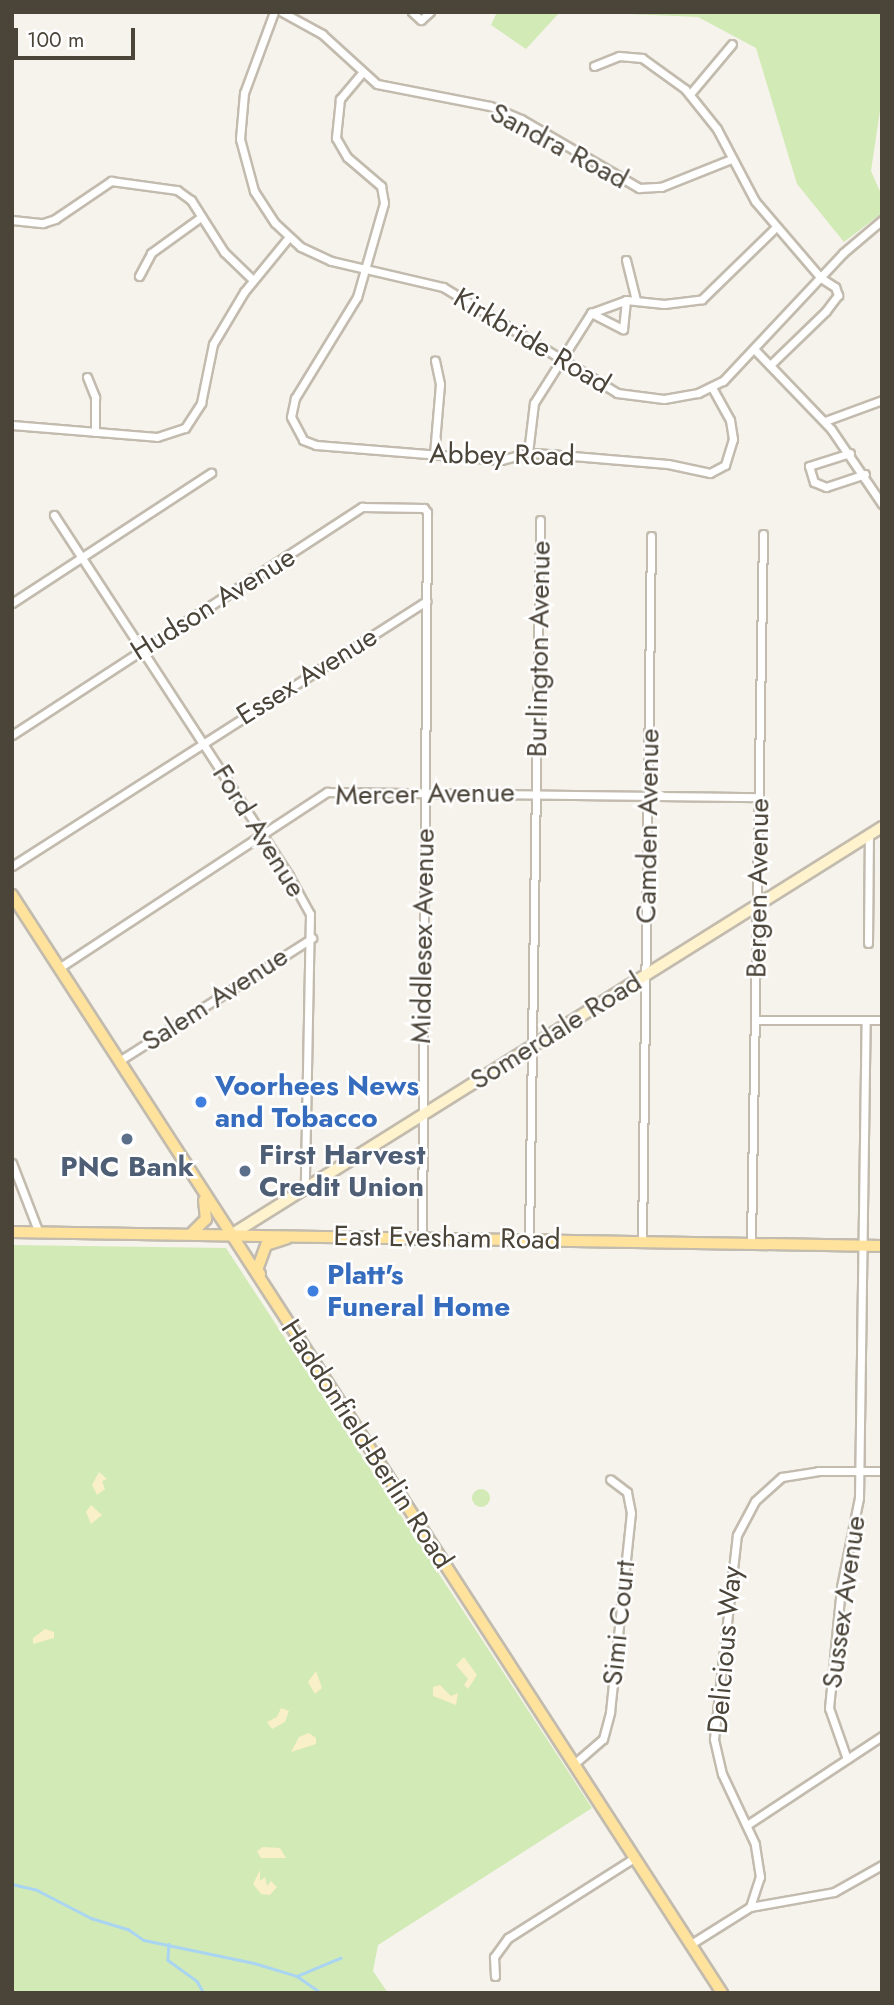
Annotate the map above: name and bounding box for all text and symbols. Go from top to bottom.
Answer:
scale bar [18,14,138,58]
text: 100 m [27,25,84,55]
street label: Sandra Road [484,96,634,196]
street label: Kirkbride Road [447,281,617,401]
street label: Abbey Road [429,437,575,473]
street label: Hudson Avenue [125,540,301,668]
street label: Burlington Avenue [520,540,558,758]
street label: Essex Avenue [231,620,383,732]
street label: Camden Avenue [629,728,667,924]
street label: Ford Avenue [205,759,313,903]
street label: Mercer Avenue [335,776,515,812]
street label: Bergen Avenue [740,798,776,978]
street label: Middlesex Avenue [404,828,442,1044]
street label: Salem Avenue [136,939,294,1059]
street label: Somerdale Road [464,965,648,1097]
place label: Voorhees News and Tobacco [215,1069,419,1135]
marker: Voorhees News and Tobacco [193,1094,209,1110]
marker: PNC Bank [119,1131,135,1147]
place label: First Harvest Credit Union [259,1138,425,1204]
place label: PNC Bank [60,1150,194,1184]
marker: First Harvest Credit Union [237,1163,253,1179]
street label: East Evesham Road [333,1219,561,1257]
place label: Platt's Funeral Home [327,1258,510,1324]
marker: Platt's Funeral Home [305,1283,321,1299]
street label: Haddonfield-Berlin Road [274,1313,460,1575]
street label: Sussex Avenue [815,1514,873,1690]
street label: Simi Court [596,1559,642,1687]
street label: Delicious Way [701,1565,749,1735]

